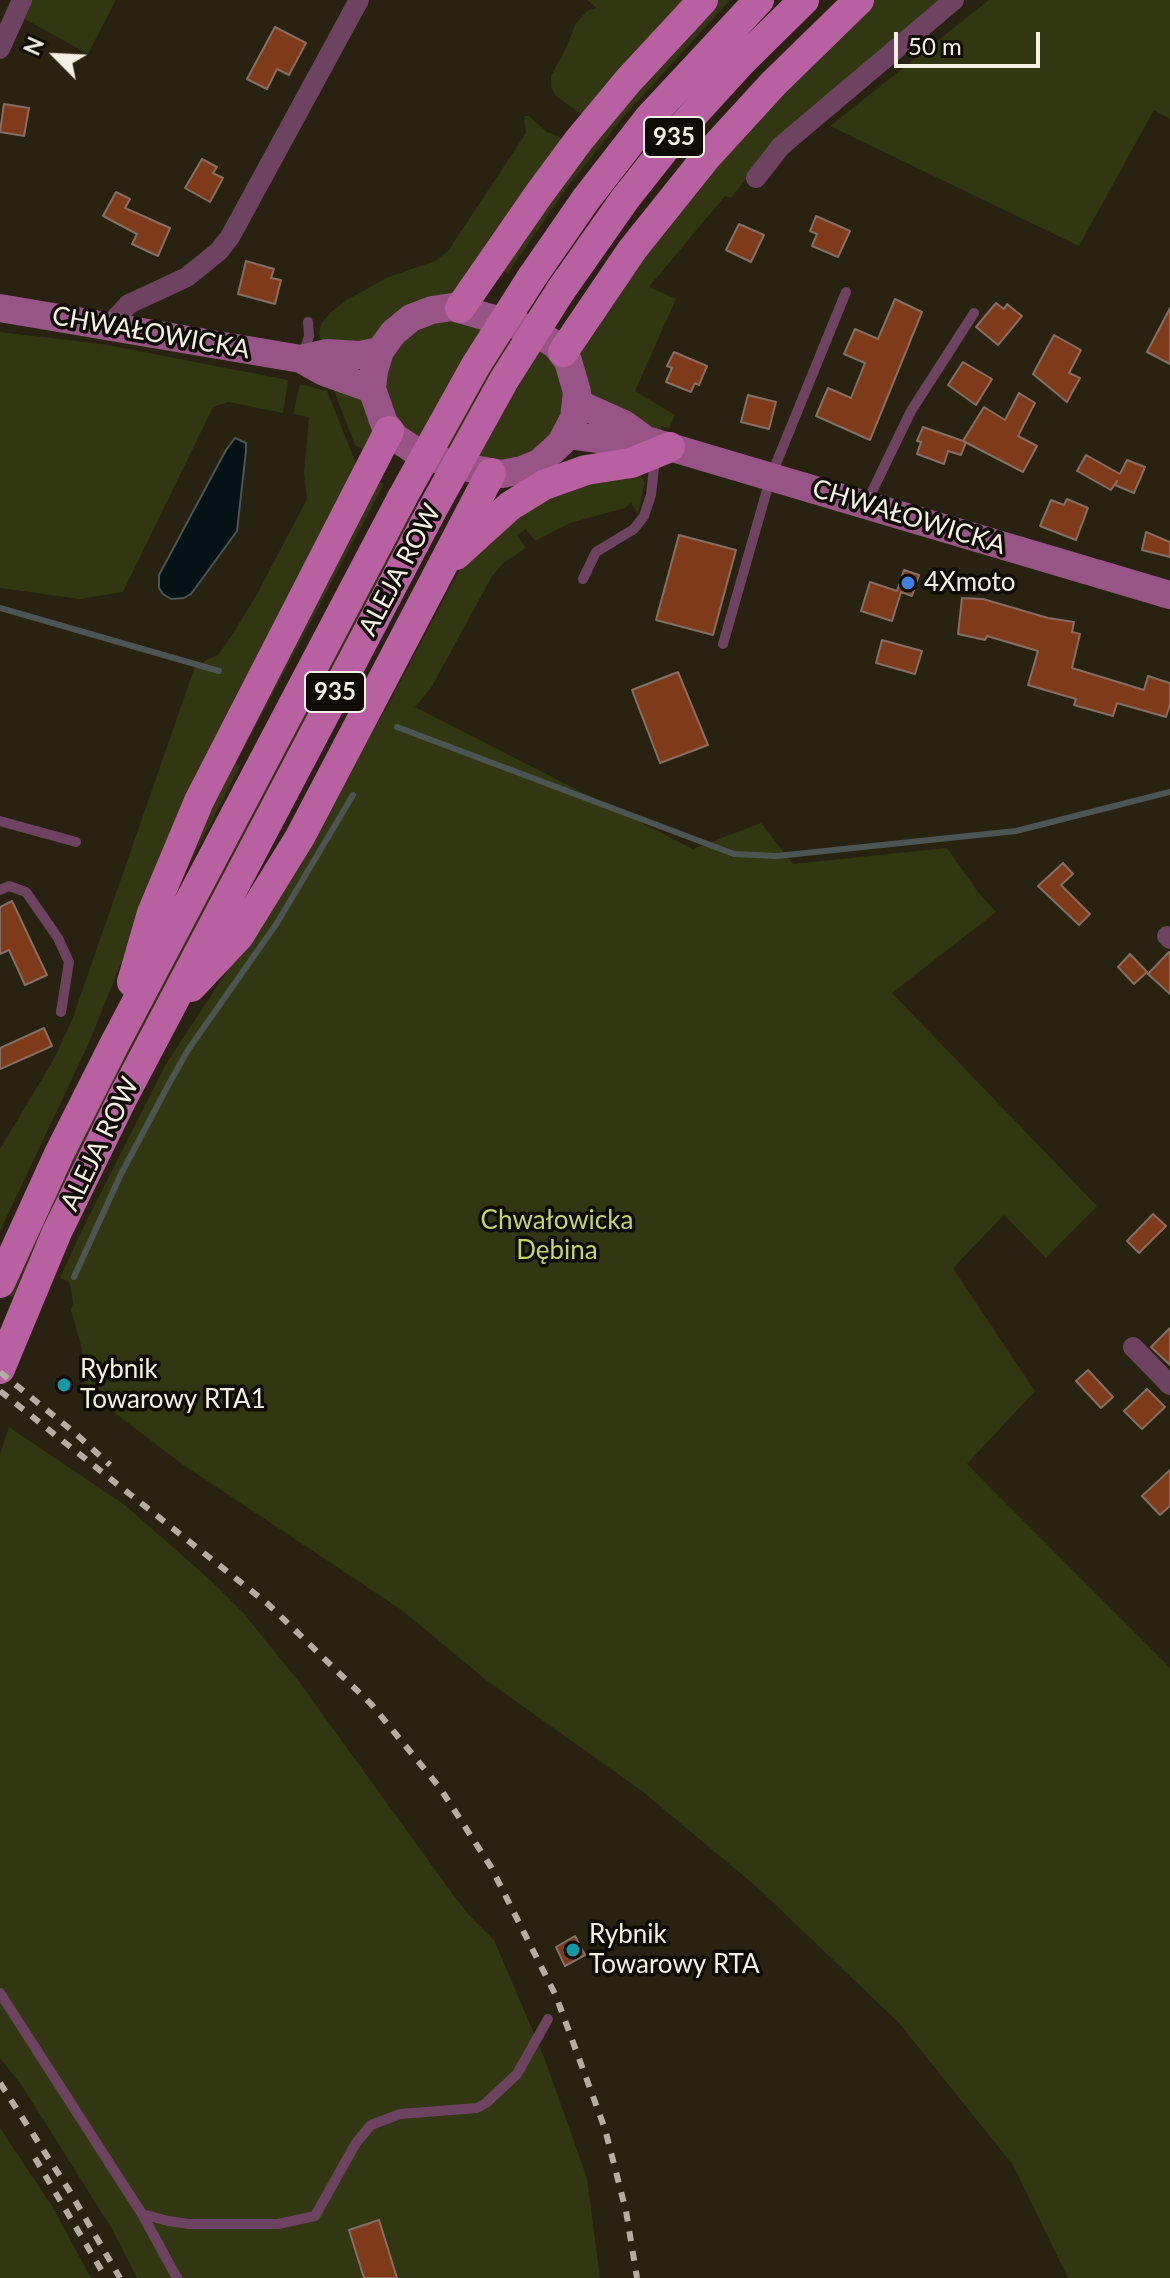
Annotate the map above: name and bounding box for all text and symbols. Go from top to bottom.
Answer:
north arrow [16,16,96,96]
scale bar [898,16,1044,66]
text: 50 m [908,31,962,60]
text: N [18,33,49,59]
road number: 935 [644,117,704,157]
street label: CHWAŁOWICKA [50,300,252,366]
street label: CHWAŁOWICKA [809,473,1009,561]
street label: ALEJA ROW [352,499,448,641]
place label: 4Xmoto [924,567,1016,599]
marker: 4Xmoto [899,574,917,592]
road number: 935 [305,672,365,712]
street label: ALEJA ROW [54,1072,146,1216]
park label: Chwałowicka Dębina [481,1205,633,1266]
place label: Rybnik Towarowy RTA1 [80,1354,266,1416]
marker: Rybnik Towarowy RTA1 [55,1376,73,1394]
place label: Rybnik Towarowy RTA [589,1919,760,1980]
marker: Rybnik Towarowy RTA [564,1941,582,1959]

